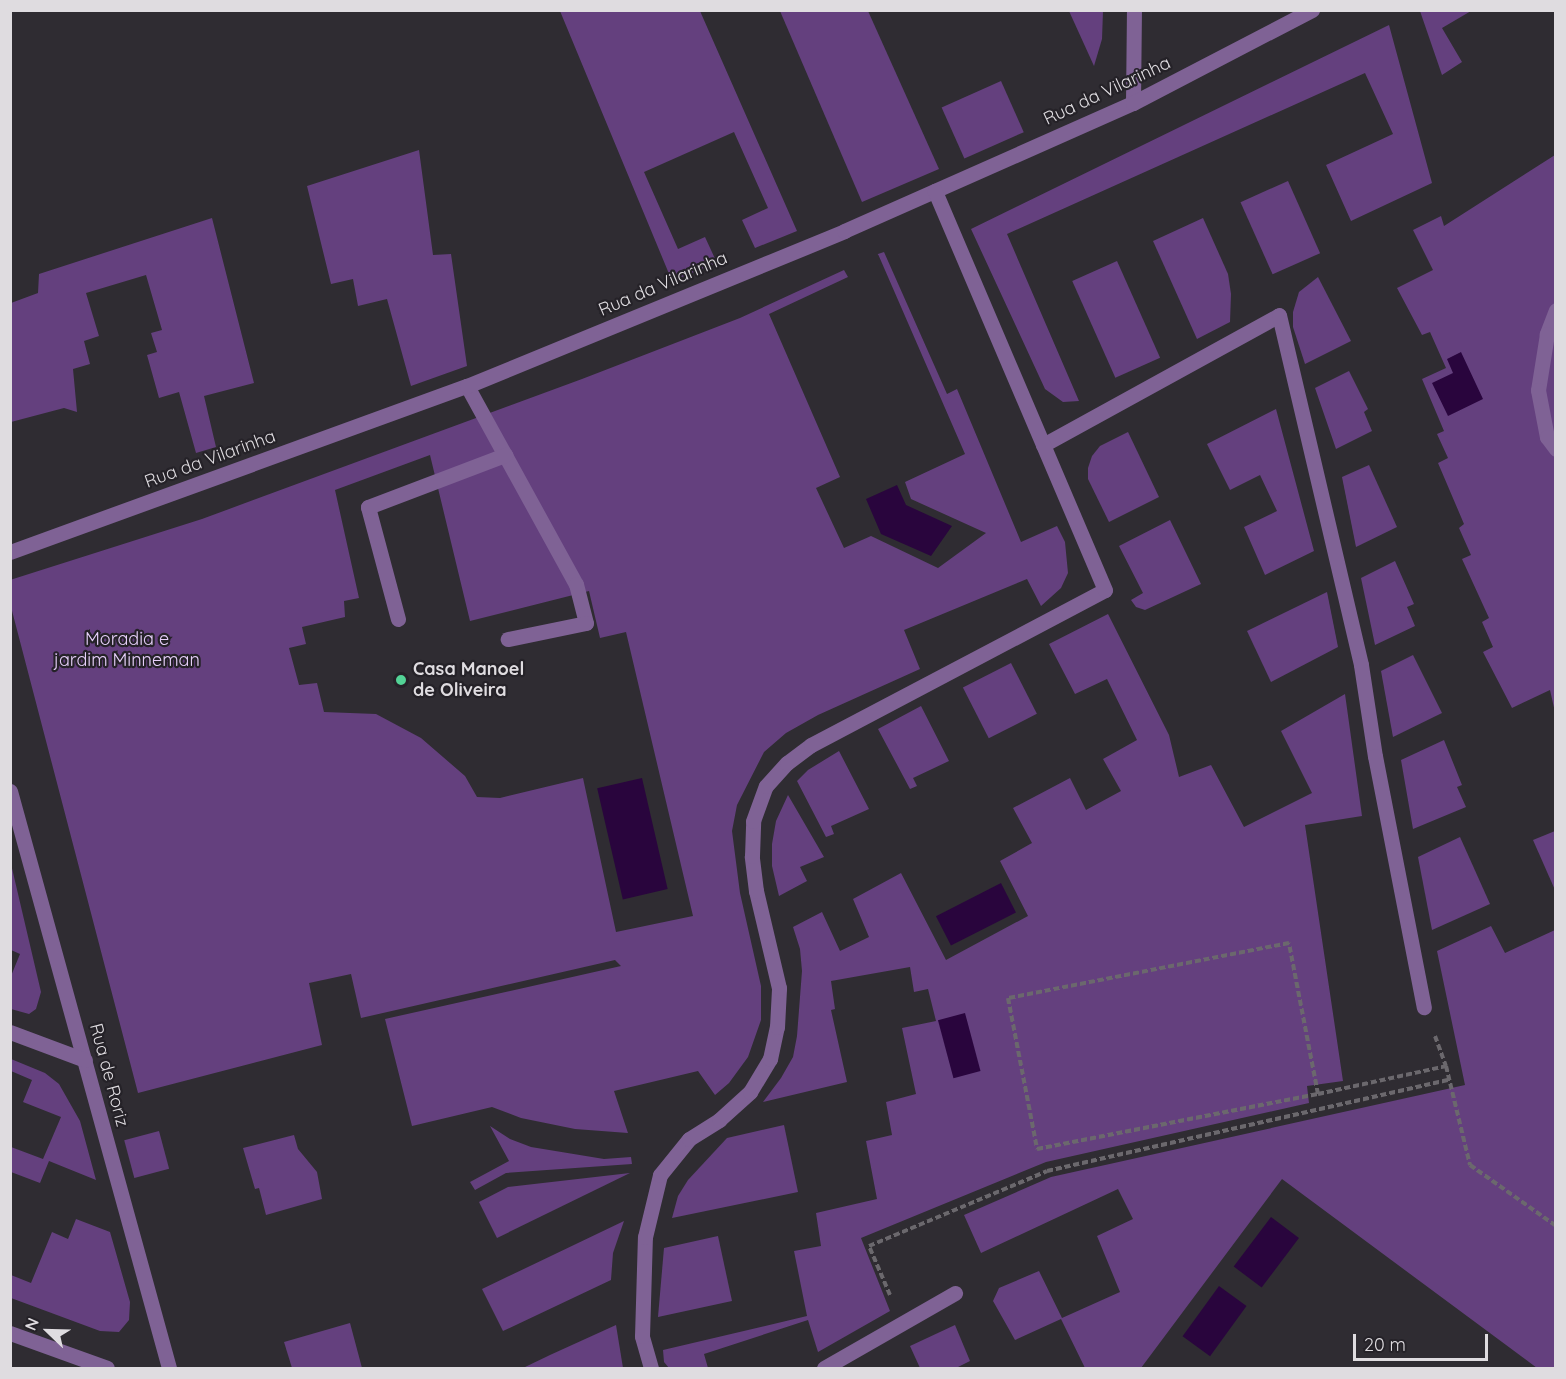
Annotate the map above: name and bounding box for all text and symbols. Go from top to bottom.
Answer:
street label: Rua da Vilarinha [1040,52,1174,130]
street label: Rua da Vilarinha [595,247,731,321]
street label: Rua da Vilarinha [142,425,278,493]
park label: Moradia e jardim Minneman [54,629,200,672]
place label: Casa Manoel de Oliveira [413,659,524,702]
marker: Casa Manoel de Oliveira [394,673,408,687]
street label: Rua de Roriz [85,1021,133,1129]
north arrow [18,1301,78,1361]
text: N [20,1315,43,1333]
scale bar [1356,1322,1491,1360]
text: 20 m [1364,1333,1406,1356]

